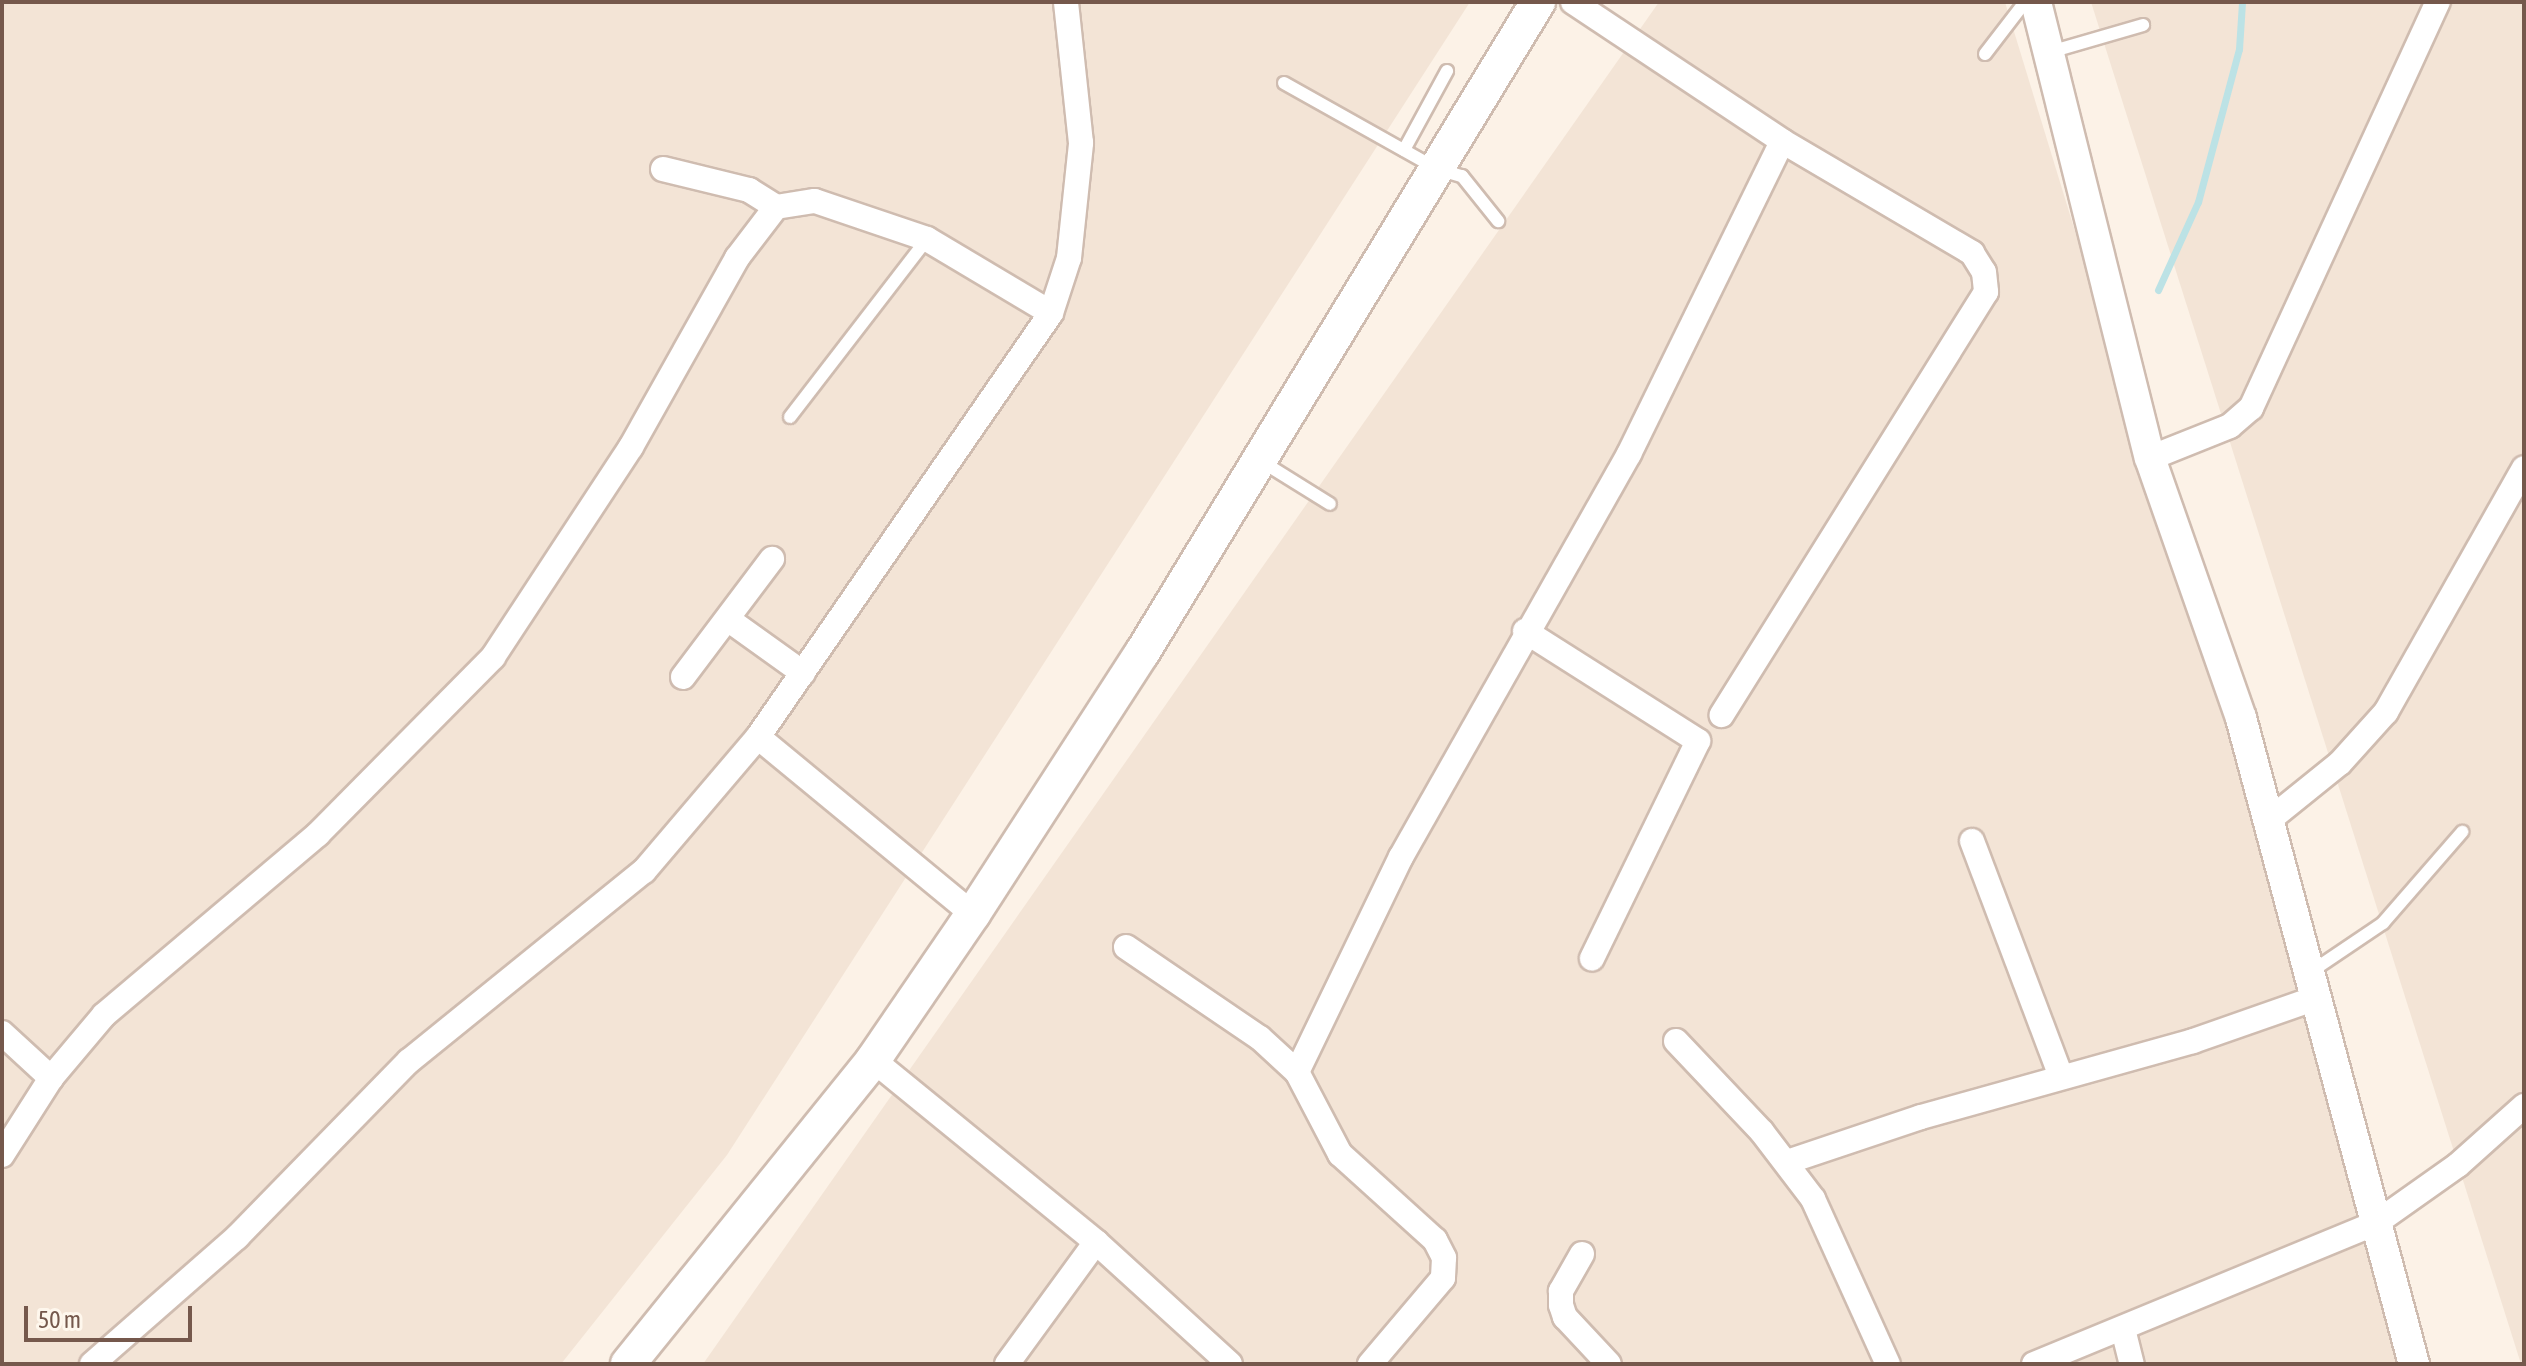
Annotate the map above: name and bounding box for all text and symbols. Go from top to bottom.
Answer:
scale bar [28,1290,196,1340]
text: 50 m [38,1306,81,1333]

